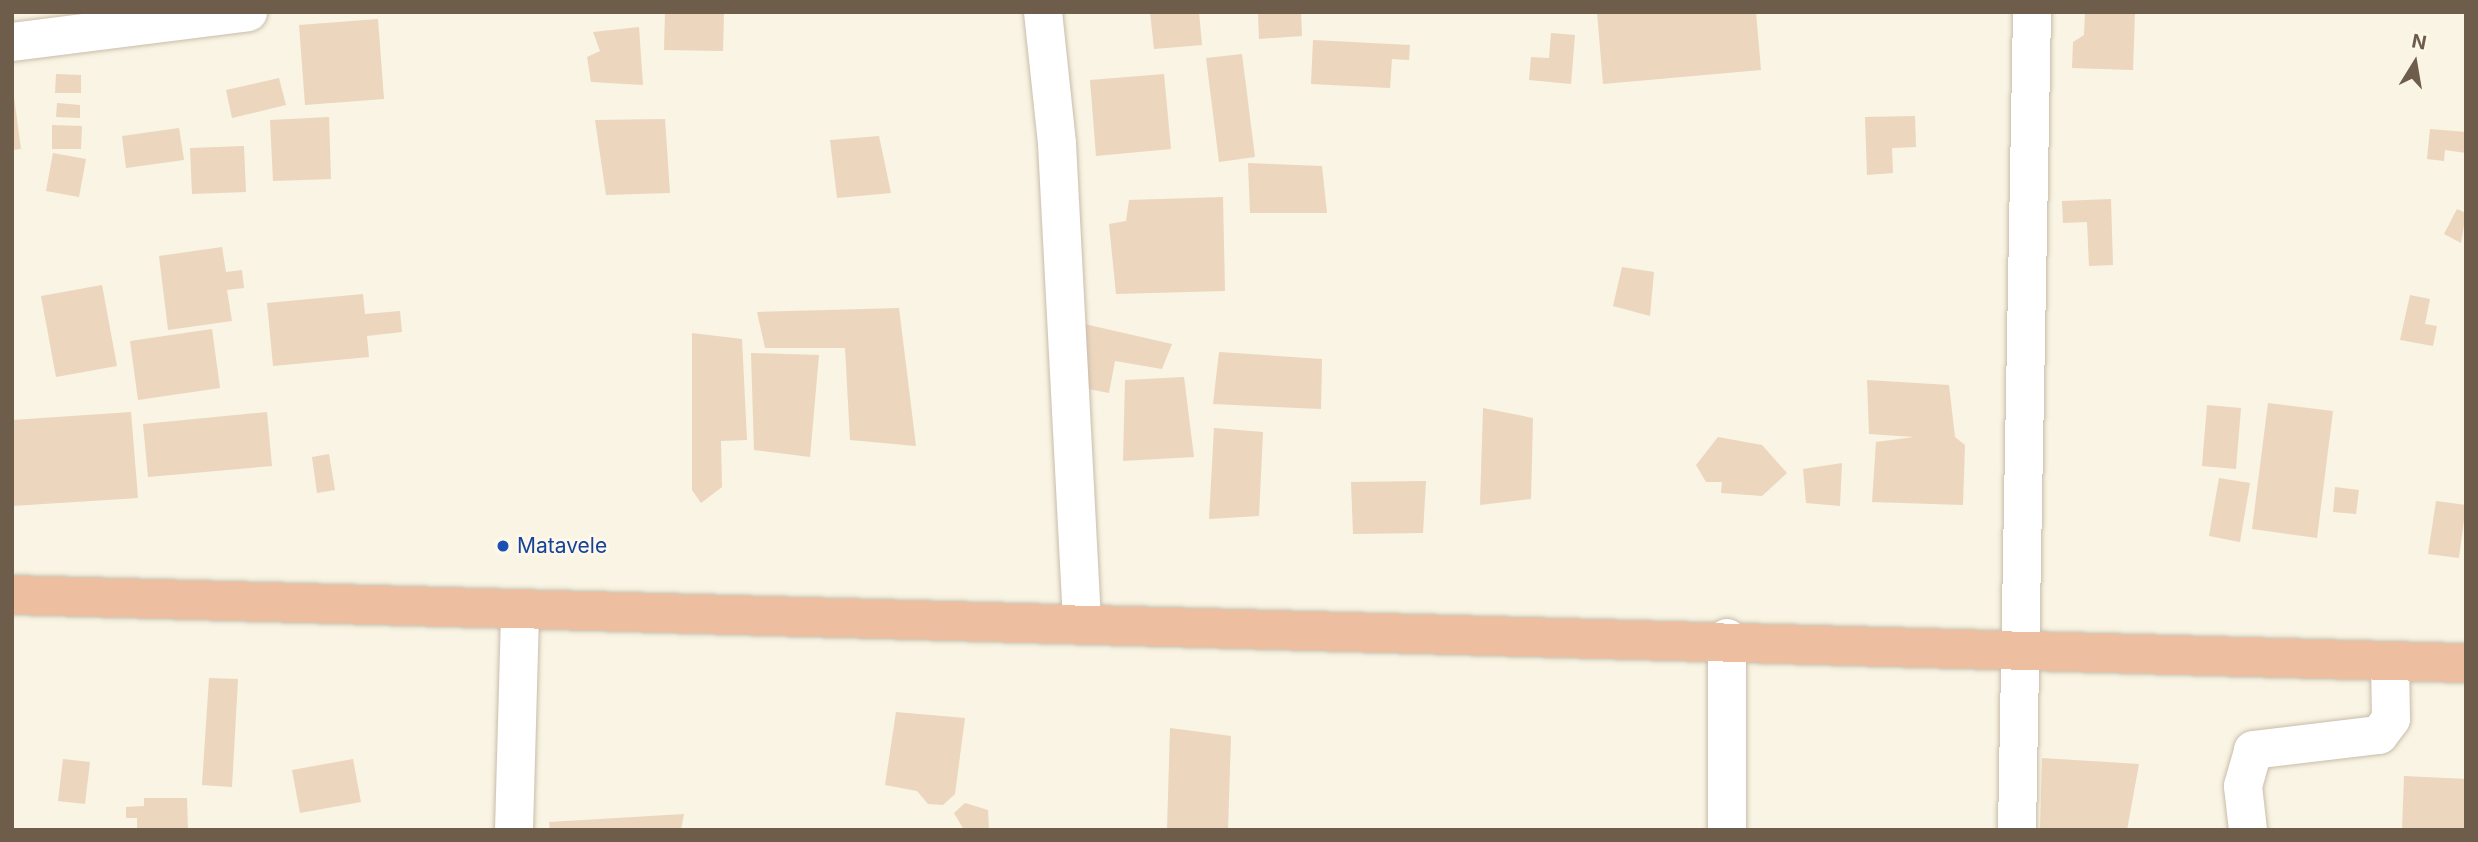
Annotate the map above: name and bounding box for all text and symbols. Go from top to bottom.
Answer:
north arrow [2380,28,2450,98]
text: N [2410,29,2428,55]
place label: Matavele [517,533,607,559]
marker: Matavele [495,538,511,554]

